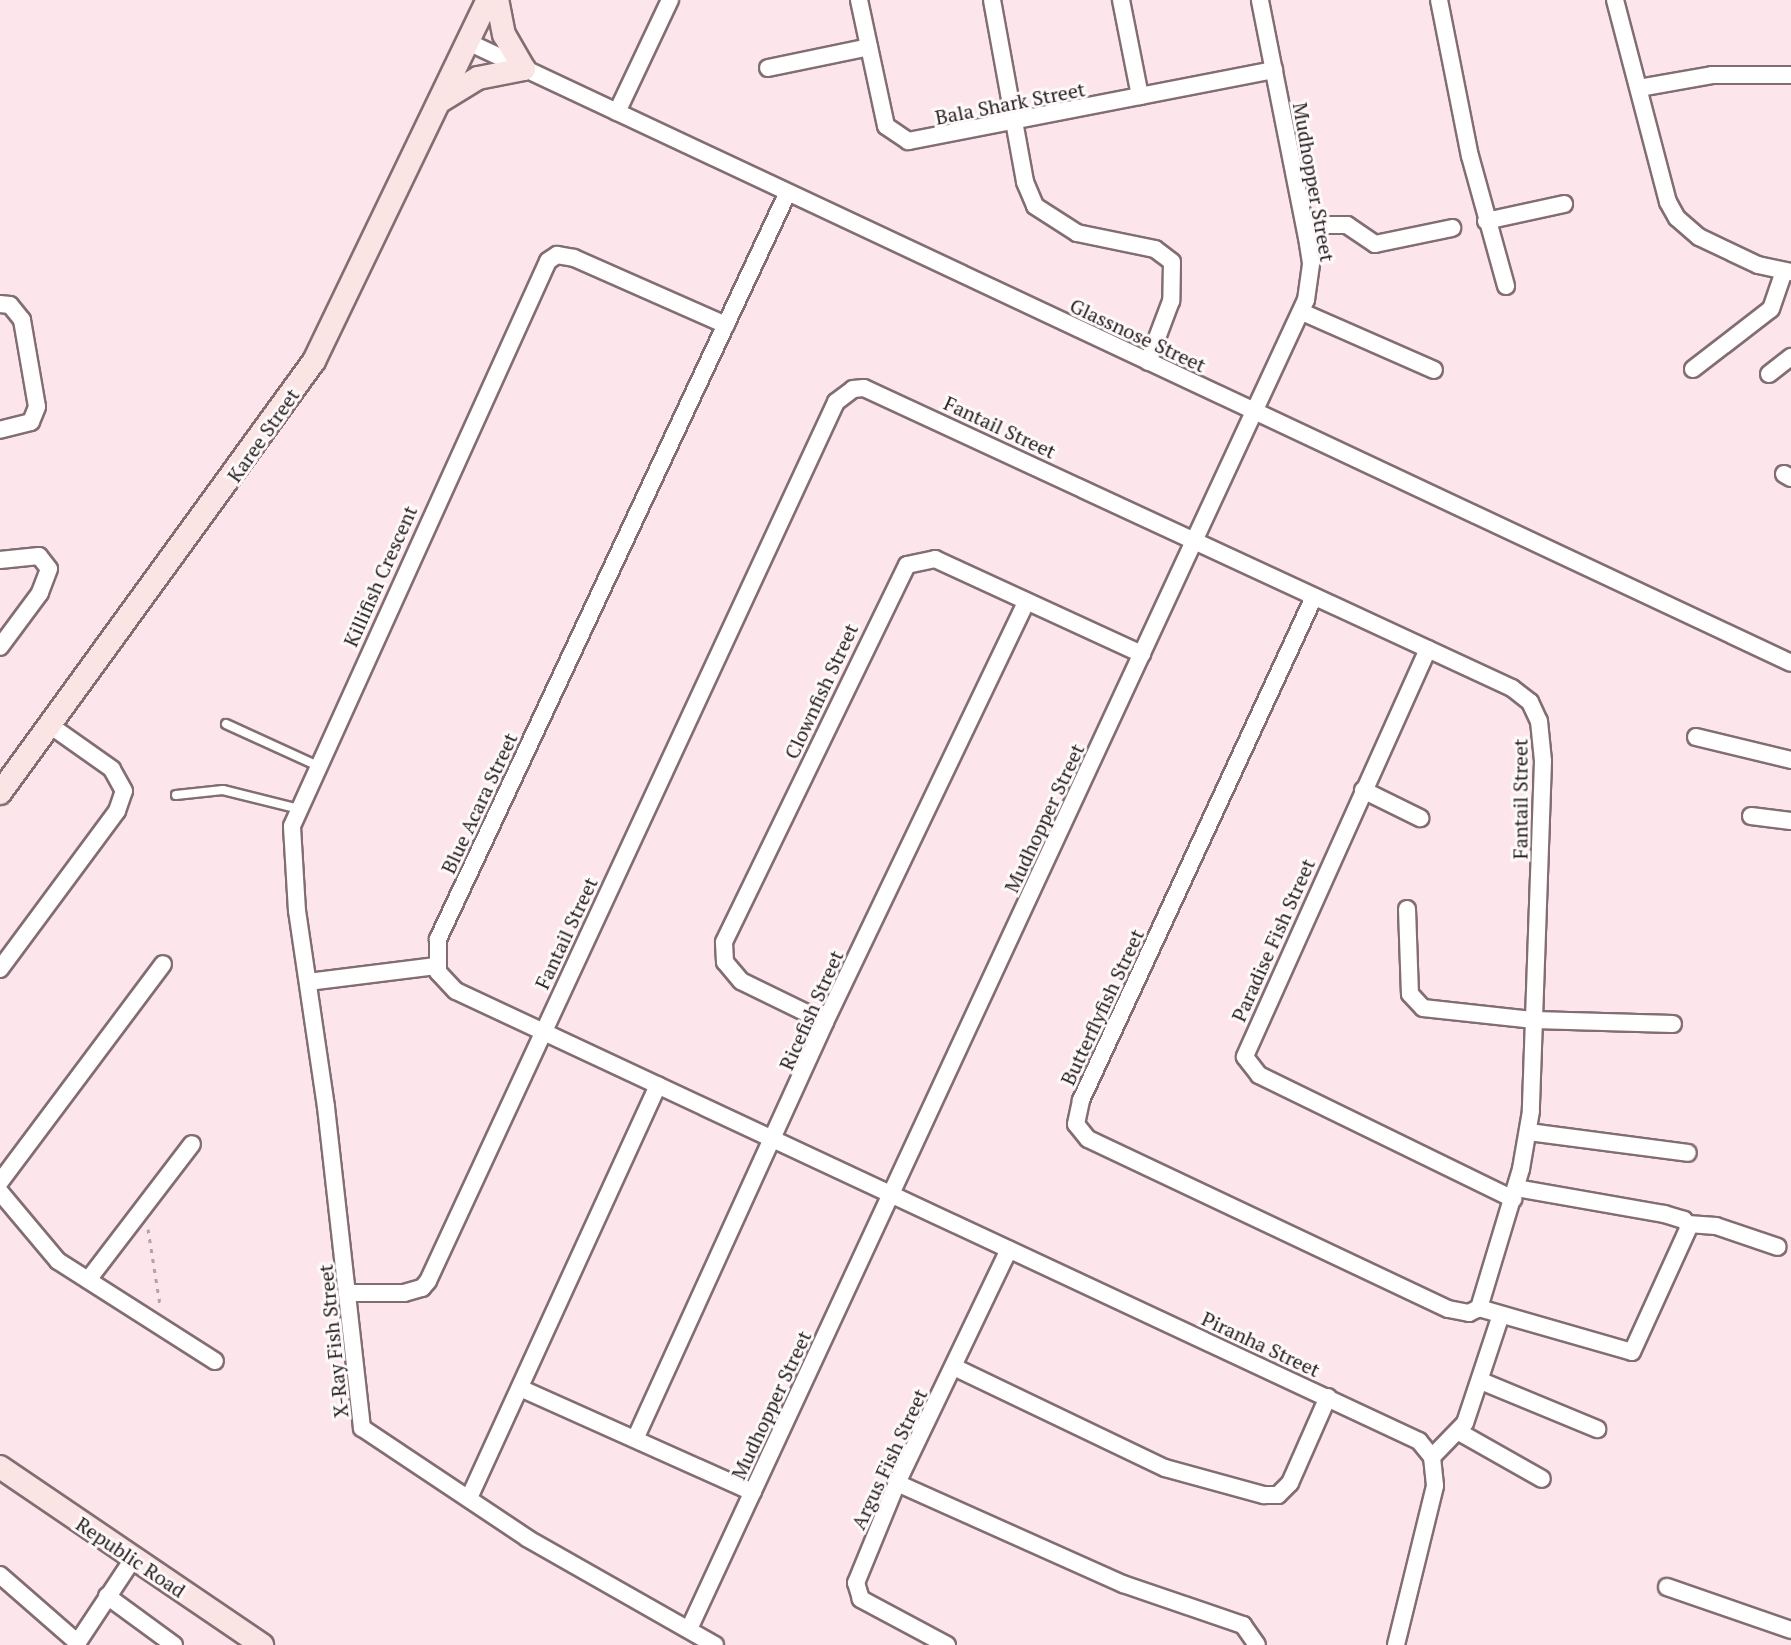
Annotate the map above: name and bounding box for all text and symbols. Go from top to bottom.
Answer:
street label: Bala Shark Street [933,77,1087,129]
street label: Mudhopper Street [1288,100,1340,264]
street label: Glassnose Street [1066,293,1210,377]
street label: Karee Street [222,383,304,487]
street label: Fantail Street [940,391,1060,463]
street label: Killifish Crescent [338,502,422,650]
street label: Clownfish Street [779,619,863,763]
street label: Blue Acara Street [436,729,522,877]
street label: Fantail Street [1508,739,1532,859]
street label: Mudhopper Street [999,740,1089,896]
street label: Paradise Fish Street [1226,855,1320,1025]
street label: Fantail Street [530,873,602,993]
street label: Butterflyfish Street [1055,925,1149,1089]
street label: Ricefish Street [774,946,848,1074]
street label: X-Ray Fish Street [313,1263,353,1419]
street label: Piranha Street [1198,1306,1324,1382]
street label: Mudhopper Street [726,1327,816,1483]
street label: Argus Fish Street [846,1385,932,1533]
street label: Republic Road [72,1512,190,1602]

